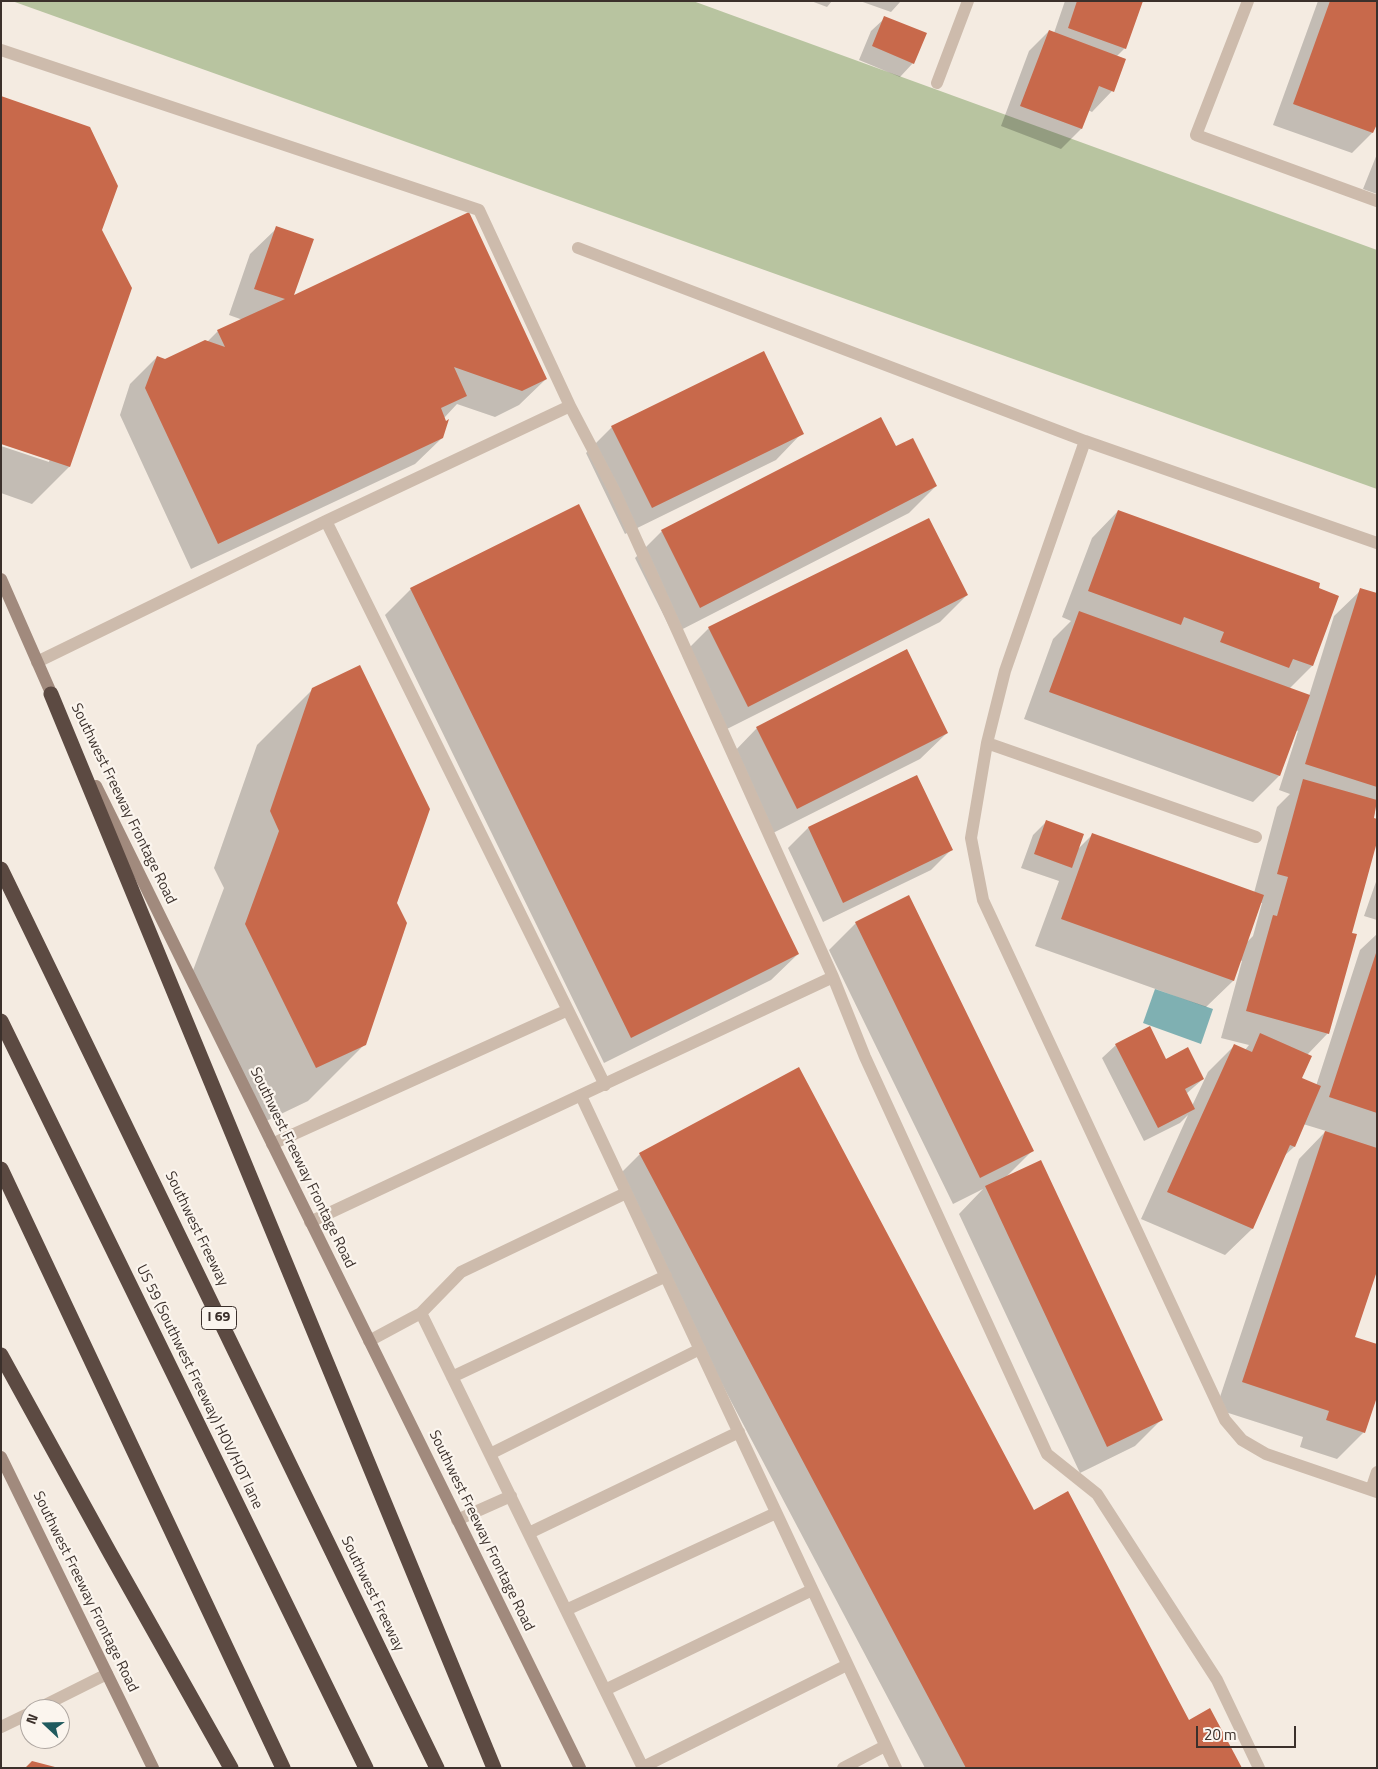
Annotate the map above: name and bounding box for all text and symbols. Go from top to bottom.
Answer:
street label: Southwest Freeway Frontage Road [66,701,180,907]
street label: Southwest Freeway Frontage Road [245,1065,359,1271]
street label: Southwest Freeway [160,1169,232,1289]
street label: US 59 (Southwest Freeway) HOV/HOT lane [132,1262,266,1512]
road number: I 69 [202,1306,236,1330]
street label: Southwest Freeway Frontage Road [424,1428,538,1634]
street label: Southwest Freeway Frontage Road [28,1489,142,1695]
street label: Southwest Freeway [336,1534,408,1654]
north arrow [20,1699,70,1749]
text: N [20,1711,43,1727]
scale bar [1198,1716,1298,1748]
text: 20 m [1204,1723,1237,1746]

